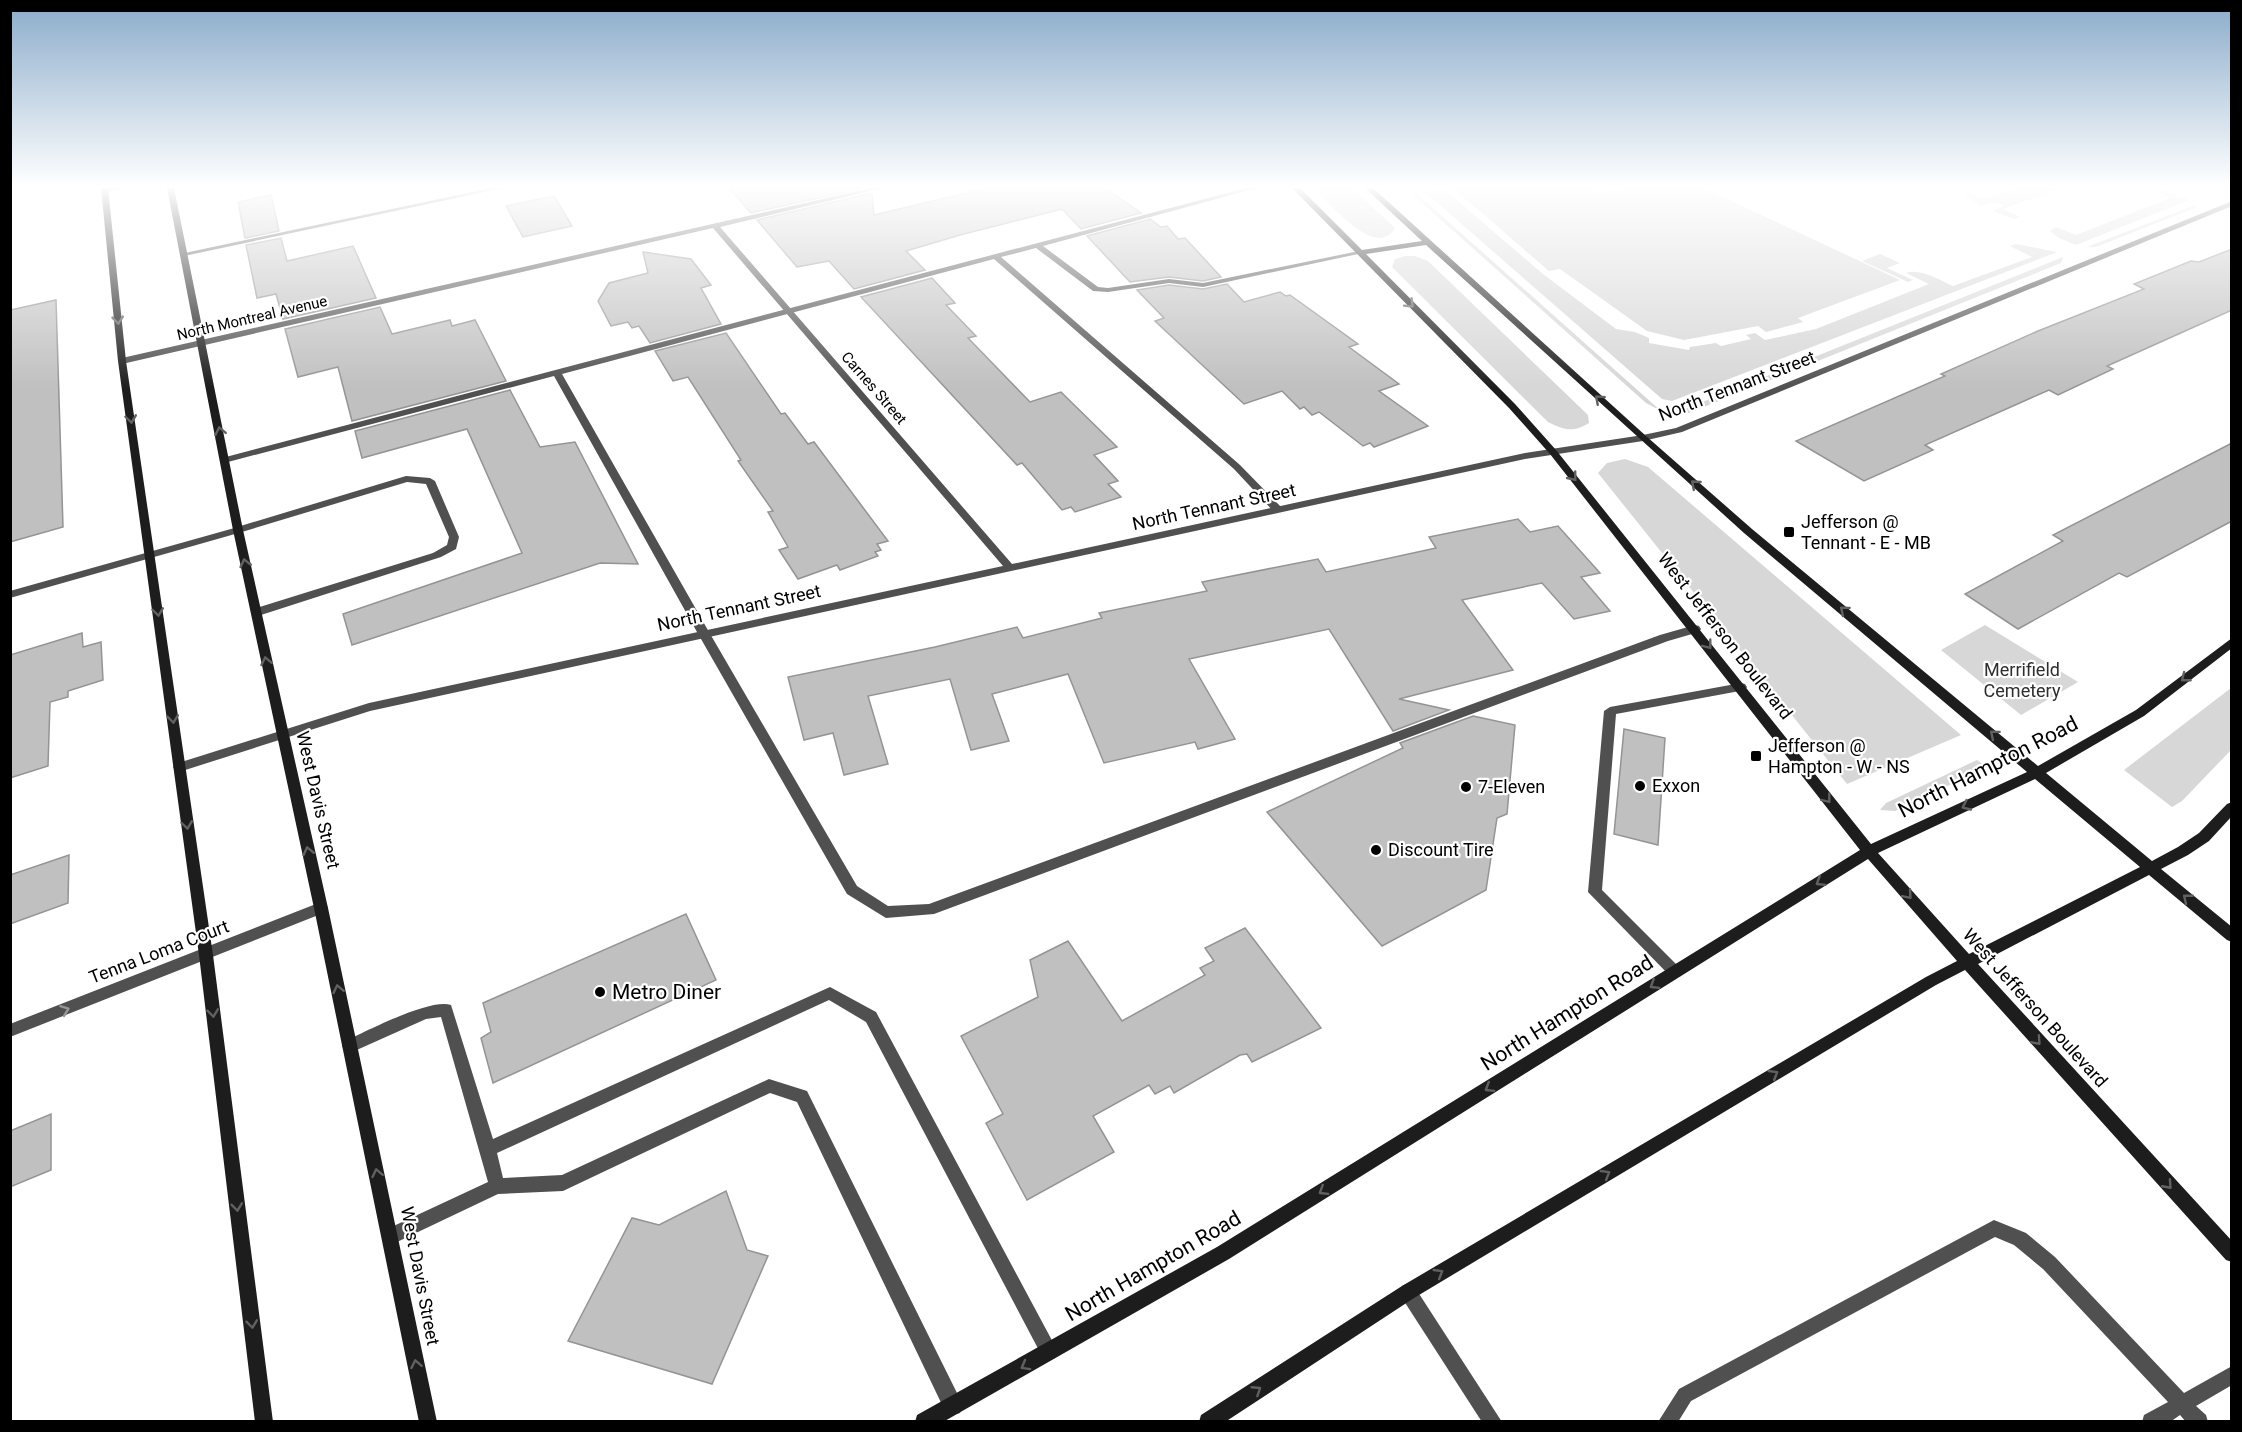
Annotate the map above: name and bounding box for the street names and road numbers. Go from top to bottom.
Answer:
street label: North Montreal Avenue [175,292,329,344]
street label: North Tennant Street [1655,346,1818,425]
street label: Carnes Street [838,348,910,428]
street label: North Tennant Street [1130,479,1298,534]
street label: West Jefferson Boulevard [1654,548,1797,723]
street label: North Tennant Street [655,580,823,635]
street label: North Hampton Road [1894,711,2082,823]
street label: West Davis Street [292,729,345,871]
street label: Tenna Loma Court [86,915,232,988]
street label: West Jefferson Boulevard [1959,924,2112,1091]
street label: North Hampton Road [1476,950,1658,1076]
street label: West Davis Street [397,1205,444,1347]
street label: North Hampton Road [1061,1206,1245,1326]

